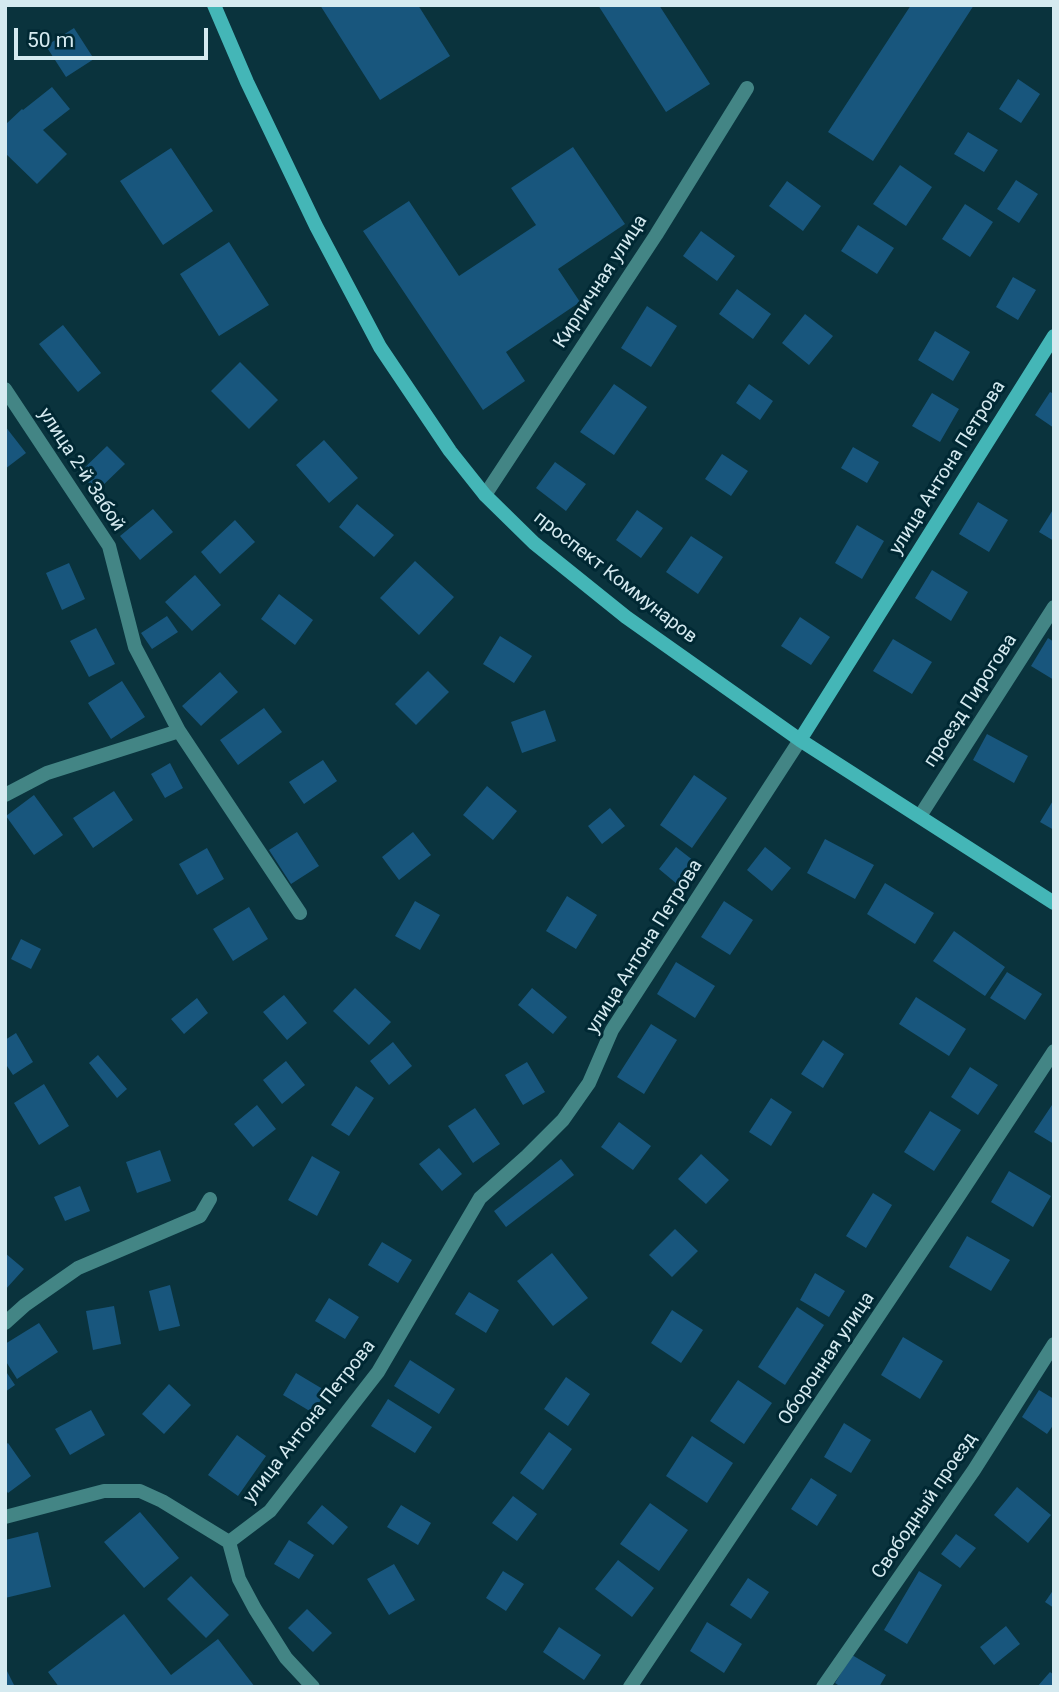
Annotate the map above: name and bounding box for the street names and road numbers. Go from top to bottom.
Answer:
street label: Кирпичная улица [549,211,653,353]
street label: улица Антона Петрова [885,377,1011,559]
street label: улица 2-й Забой [33,404,129,536]
street label: проспект Коммунаров [529,507,701,649]
street label: проезд Пирогова [919,630,1023,772]
street label: улица Антона Петрова [582,856,708,1038]
street label: Оборонная улица [774,1288,880,1430]
street label: улица Антона Петрова [239,1336,381,1508]
street label: Свободный проезд [868,1429,982,1583]

